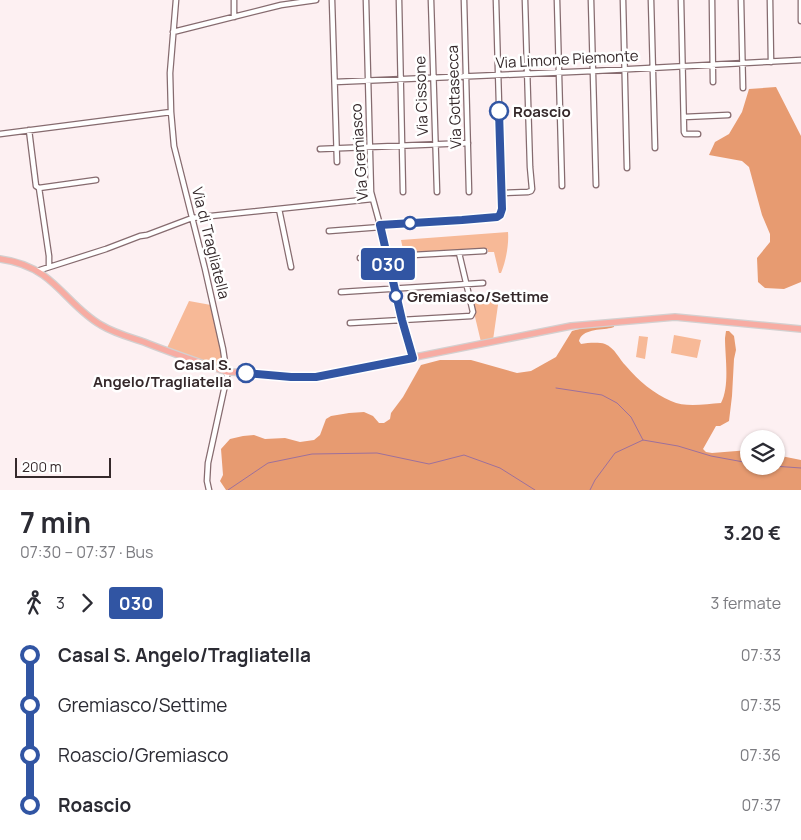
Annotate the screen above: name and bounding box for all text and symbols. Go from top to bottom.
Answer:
street label: Via Gottasecca [442,45,466,149]
street label: Via Limone Piemonte [495,45,639,73]
street label: Via Cissone [409,55,433,136]
marker: Roascio [489,101,509,121]
place label: Roascio [513,101,571,122]
street label: Via Gremiasco [345,103,373,201]
street label: Via di Tragliatella [187,185,235,301]
unlabelled marker [403,216,417,230]
line badge: 030 [359,248,417,280]
text: 030 [371,252,405,276]
place label: Gremiasco/Settime [407,286,549,307]
marker: Gremiasco/Settime [389,289,403,303]
place label: Casal S. Angelo/Tragliatella [93,354,232,392]
marker: Casal S. Angelo/Tragliatella [236,363,256,383]
map controls [740,430,785,475]
button: layers [740,430,785,475]
scale bar [15,455,111,478]
text: 200 m [22,457,62,476]
text: 7 min [20,503,91,541]
text: 3.20 € [724,520,781,546]
text: 07:30 – 07:37 · Bus [20,541,153,563]
icon: walk [20,589,48,617]
icon: forward [73,589,101,617]
text: 030 [119,591,153,615]
text: 3 [56,592,65,614]
text: 3 fermate [711,592,781,614]
text: Casal S. Angelo/Tragliatella [58,642,311,668]
text: 07:33 [741,644,781,666]
text: Gremiasco/Settime [58,692,227,718]
text: 07:35 [740,694,781,716]
text: Roascio/Gremiasco [58,742,228,768]
text: 07:36 [740,744,781,766]
text: Roascio [58,792,131,818]
text: 07:37 [742,794,781,816]

